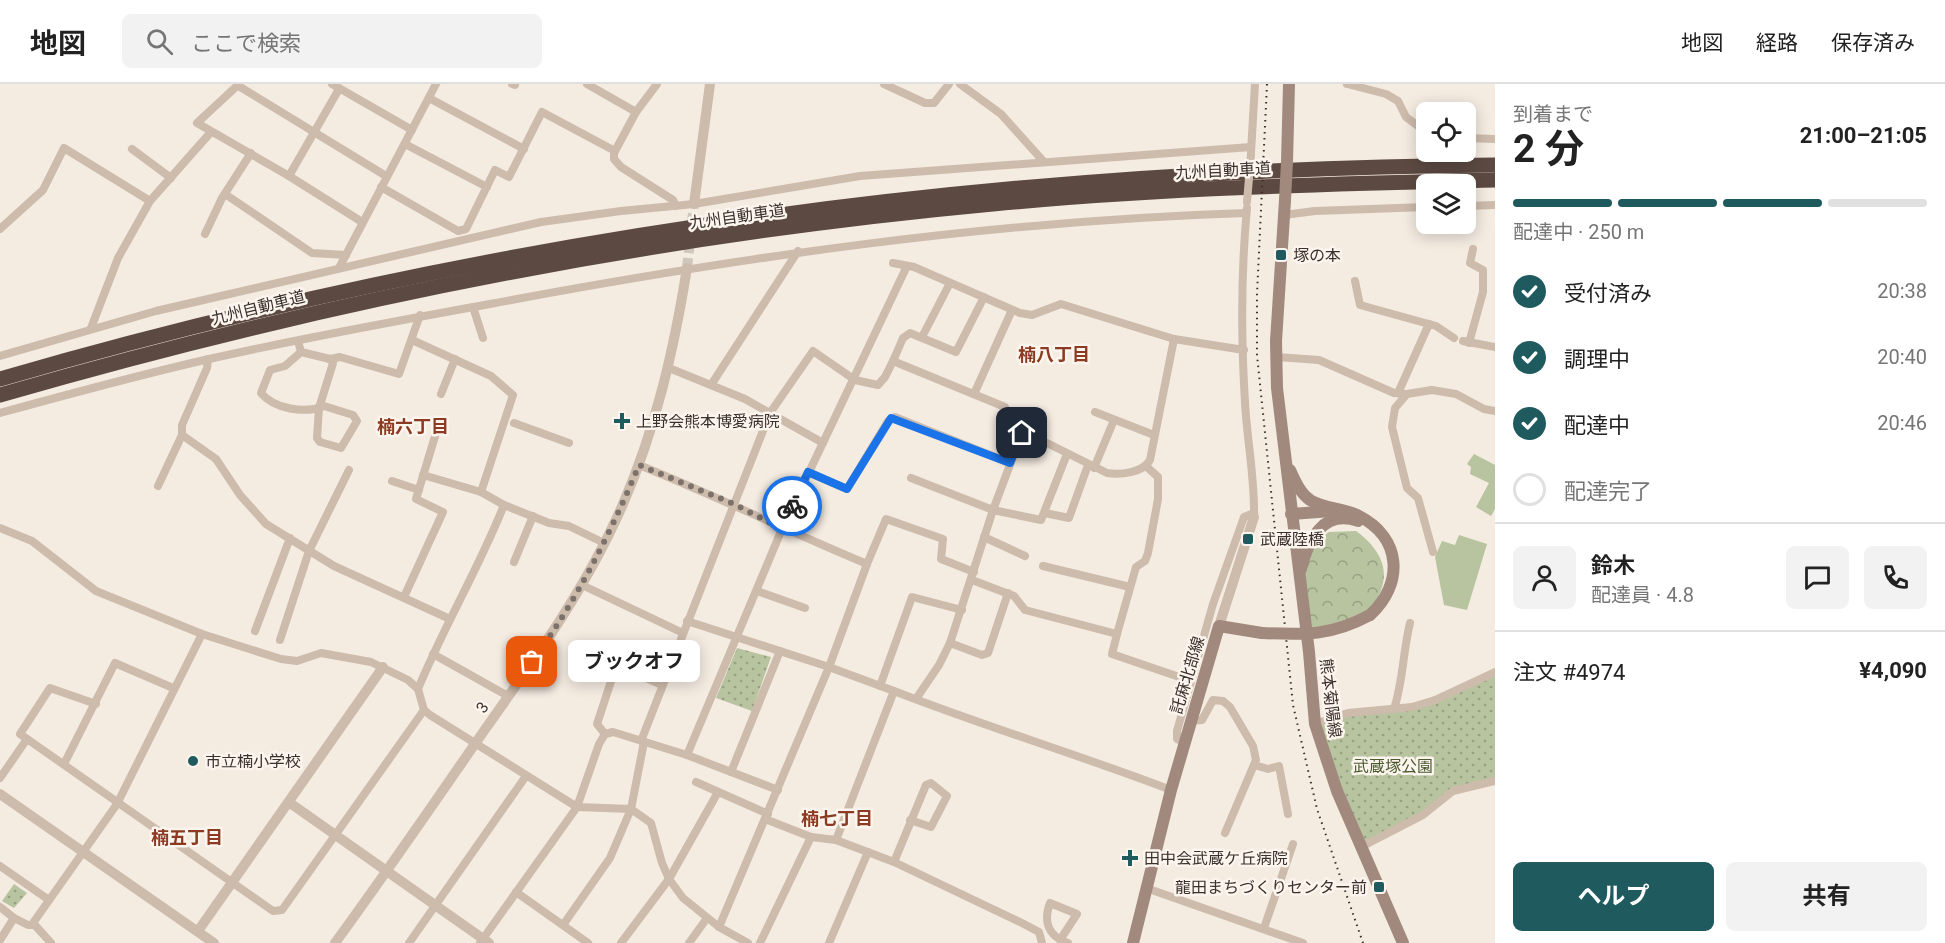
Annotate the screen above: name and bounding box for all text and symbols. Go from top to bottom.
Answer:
search box [122,14,542,68]
icon: search [143,25,176,58]
text: 地図 [30,27,86,60]
text: ここで検索 [191,31,301,56]
text: 地図 [1681,31,1723,55]
text: 経路 [1756,31,1798,55]
text: 保存済み [1831,31,1915,55]
map controls [1416,102,1476,234]
button: locate [1416,102,1476,162]
text: 到着まで [1513,102,1593,126]
text: 21:00–21:05 [1800,123,1927,148]
text: 2 分 [1513,126,1584,172]
street label: 九州自動車道 [1175,158,1271,182]
button: layers [1416,174,1476,234]
street label: 九州自動車道 [688,200,786,233]
text: 配達中 · 250 m [1513,220,1644,244]
place label: 塚の本 [1293,246,1341,265]
marker: 塚の本 [1274,248,1288,262]
icon: check [1513,275,1546,308]
text: 20:38 [1877,279,1927,303]
text: 受付済み [1564,281,1652,306]
street label: 九州自動車道 [209,287,307,328]
icon: check [1513,341,1546,374]
district label: 楠八丁目 [1018,344,1090,365]
text: 20:40 [1877,345,1927,369]
text: 調理中 [1564,347,1630,372]
pin [996,407,1047,458]
icon: check [1513,407,1546,440]
text: 20:46 [1877,411,1927,435]
marker: 上野会熊本博愛病院 [613,412,631,430]
place label: 上野会熊本博愛病院 [636,412,780,431]
text: 配達中 [1564,413,1630,438]
district label: 楠六丁目 [377,416,449,437]
icon: home [1005,416,1038,449]
courier [762,476,822,536]
text: 配達完了 [1564,479,1652,504]
icon: bike [776,490,809,523]
place label: 武蔵陸橋 [1260,530,1324,549]
marker: 武蔵陸橋 [1241,532,1255,546]
button: person [1513,546,1576,609]
button: chat [1786,546,1849,609]
button: phone [1864,546,1927,609]
text: 鈴木 [1591,553,1635,578]
text: 配達員 · 4.8 [1591,583,1694,607]
street label: 託麻北部線 [1167,634,1208,716]
pin [506,636,557,687]
callout: ブックオフ [568,641,700,683]
icon: bag [515,645,548,678]
text: ブックオフ [584,649,684,673]
street label: 熊本菊陽線 [1316,657,1345,739]
text: ¥4,090 [1859,658,1927,683]
text: 注文 #4974 [1513,660,1625,685]
street label: 3 [472,698,493,716]
place label: 市立楠小学校 [205,752,301,771]
marker: 市立楠小学校 [186,754,200,768]
park label: 武蔵塚公園 [1353,757,1433,776]
district label: 楠七丁目 [801,808,873,829]
district label: 楠五丁目 [151,827,223,848]
marker: 田中会武蔵ケ丘病院 [1121,849,1139,867]
place label: 田中会武蔵ケ丘病院 [1144,849,1288,868]
button: ヘルプ [1513,862,1714,931]
button: 共有 [1726,862,1927,931]
place label: 龍田まちづくりセンター前 [1175,878,1367,897]
marker: 龍田まちづくりセンター前 [1372,880,1386,894]

